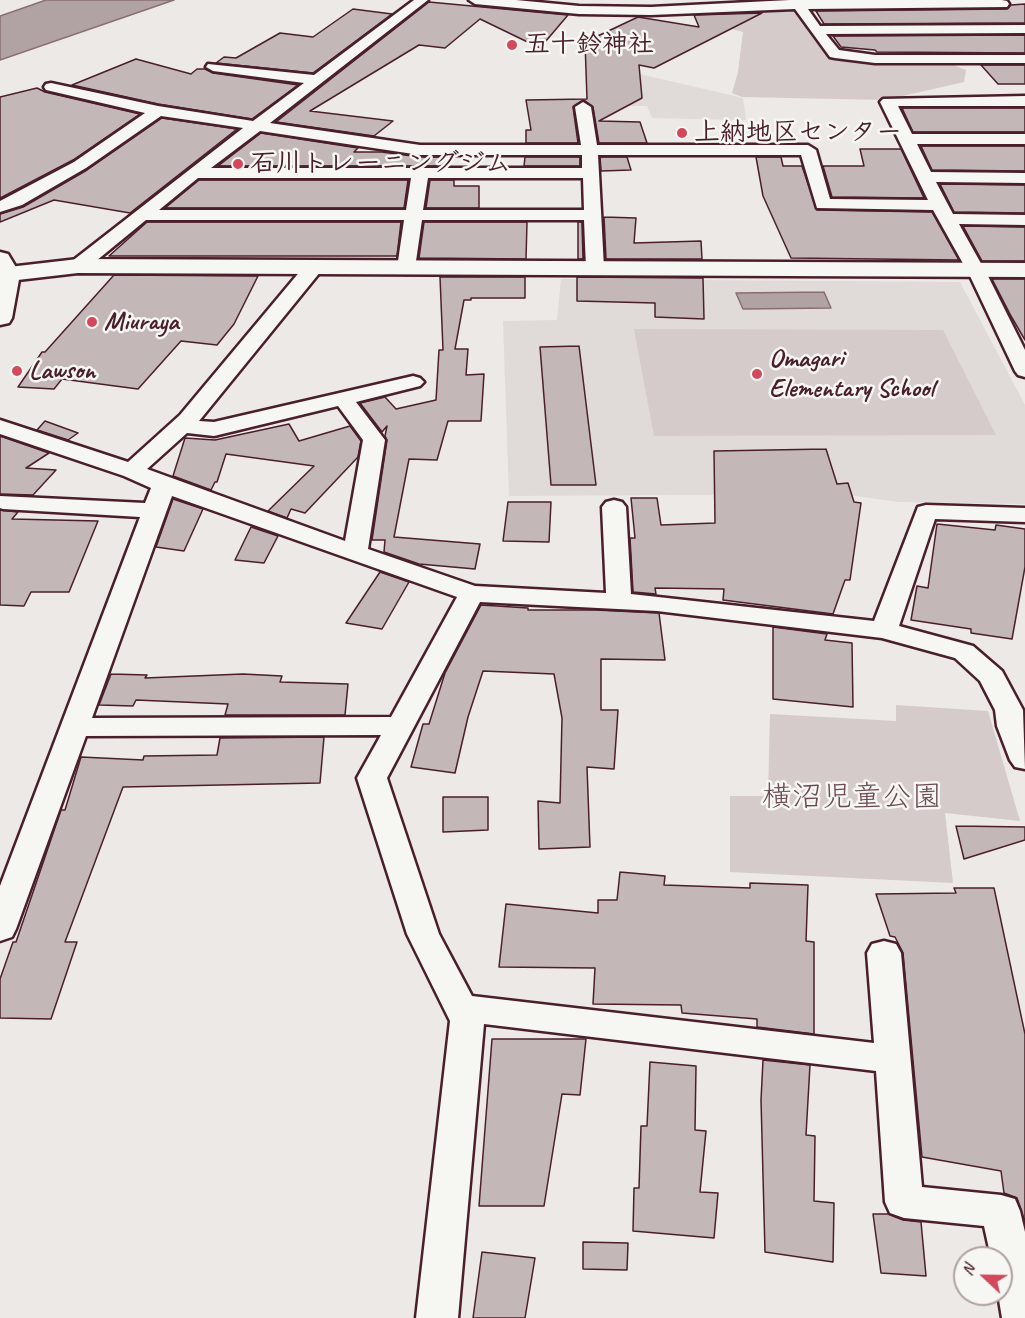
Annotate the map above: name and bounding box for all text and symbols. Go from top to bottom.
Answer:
place label: 五十鈴神社 [524,29,654,61]
marker: 五十鈴神社 [505,38,519,52]
place label: 上納地区センター [694,117,902,149]
marker: 上納地区センター [675,126,689,140]
place label: 石川トレーニングジム [250,148,511,180]
marker: 石川トレーニングジム [231,157,245,171]
place label: Miuraya [104,306,179,338]
marker: Miuraya [85,315,99,329]
place label: Omagari Elementary School [769,343,934,404]
place label: Lawson [29,355,95,387]
marker: Lawson [10,364,24,378]
marker: Omagari Elementary School [750,367,764,381]
park label: 横沼児童公園 [762,780,942,816]
north arrow [953,1246,1013,1306]
text: N [957,1262,979,1278]

